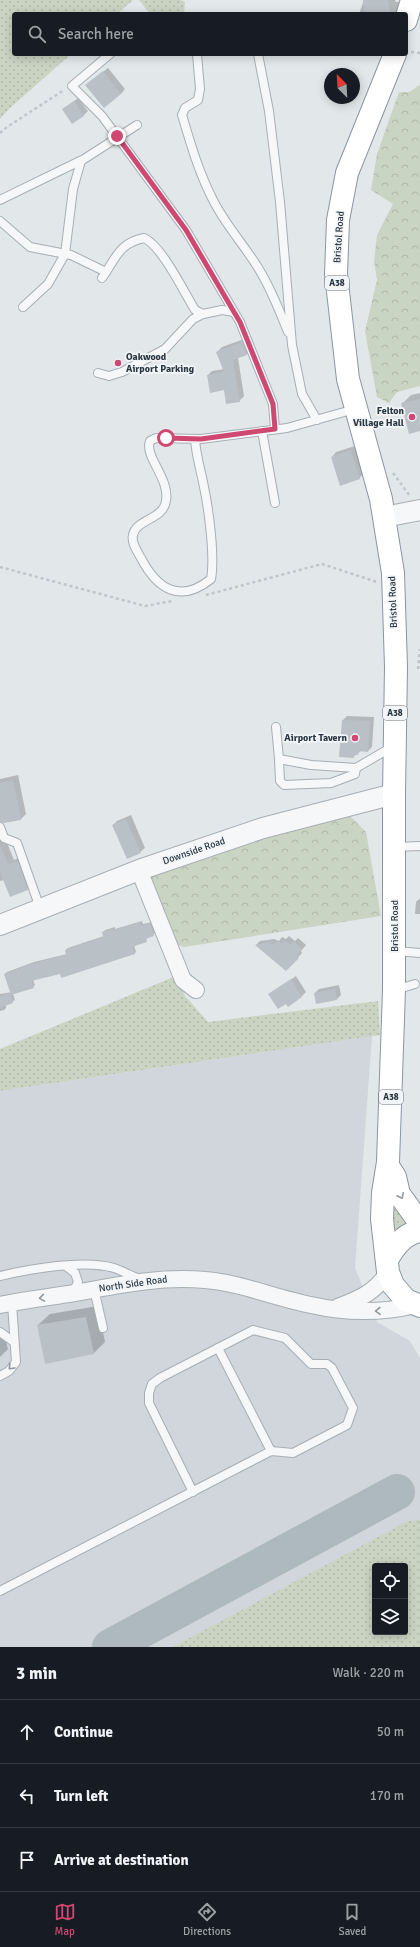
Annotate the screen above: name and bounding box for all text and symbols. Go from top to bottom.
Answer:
search box [12,12,408,56]
icon: search [26,23,48,45]
text: Search here [58,25,134,43]
north arrow [324,68,360,104]
route end [108,127,126,145]
street label: Bristol Road [331,211,347,263]
road number: A38 [325,276,349,290]
place label: Oakwood Airport Parking [126,351,195,375]
marker: Oakwood Airport Parking [113,358,123,368]
place label: Felton Village Hall [353,405,405,429]
marker: Felton Village Hall [407,412,417,422]
route start [157,429,175,447]
street label: Bristol Road [386,576,400,628]
road number: A38 [383,706,407,720]
place label: Airport Tavern [284,732,348,744]
marker: Airport Tavern [350,733,360,743]
street label: Downside Road [161,835,227,867]
street label: Bristol Road [389,900,401,952]
road number: A38 [379,1090,403,1104]
one-way arrow [396,1192,404,1199]
street label: North Side Road [98,1273,168,1295]
one-way arrow [39,1293,45,1302]
one-way arrow [375,1307,381,1315]
one-way arrow [8,1363,15,1370]
map controls [372,1563,408,1635]
button: locate [372,1563,408,1599]
button: layers [372,1599,408,1635]
text: 3 min [16,1663,57,1684]
text: Walk · 220 m [333,1665,404,1681]
icon: ahead [16,1721,38,1743]
text: Continue [54,1723,113,1741]
text: 50 m [377,1724,404,1740]
icon: left [16,1785,38,1807]
text: Turn left [54,1787,108,1805]
text: 170 m [370,1788,404,1804]
icon: arrive [16,1849,38,1871]
text: Arrive at destination [54,1851,189,1869]
tab: Map [54,1901,76,1938]
tab: Directions [183,1901,231,1938]
tab: Saved [339,1901,366,1938]

